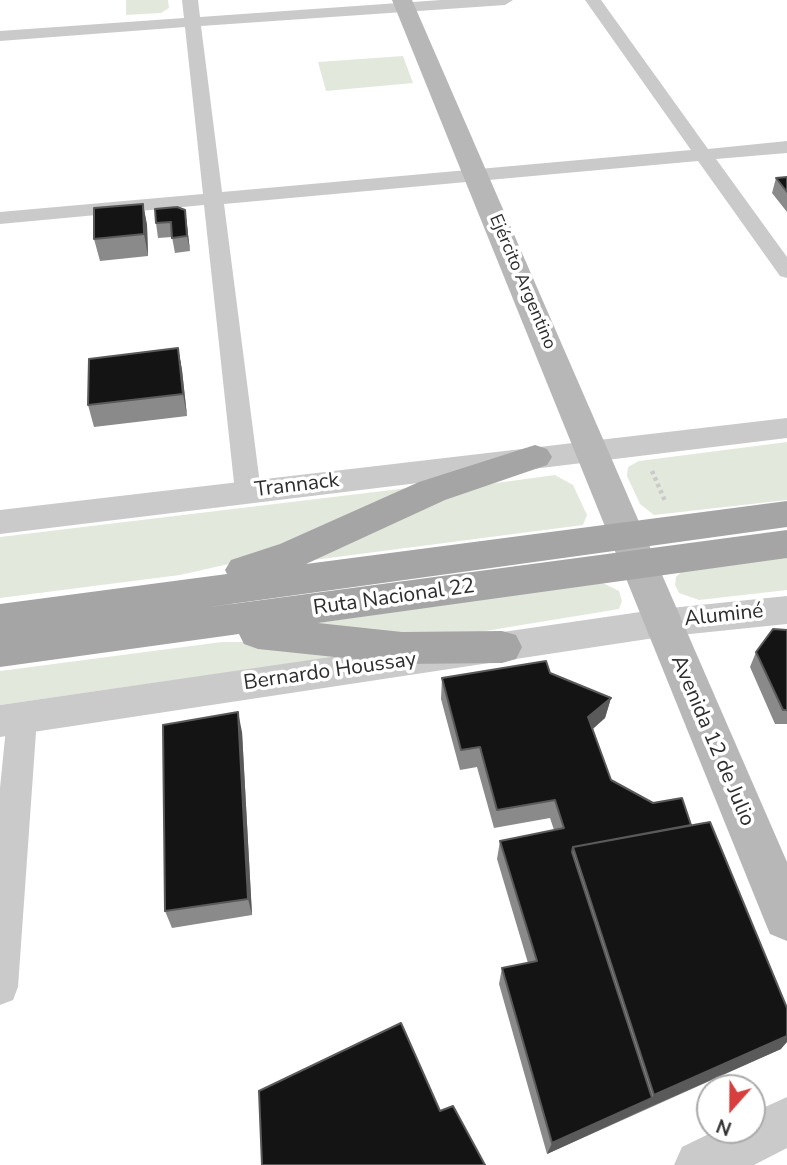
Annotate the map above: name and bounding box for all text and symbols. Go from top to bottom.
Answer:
street label: Ejército Argentino [484,211,560,353]
street label: Trannack [253,468,341,504]
street label: Ruta Nacional 22 [312,574,476,622]
street label: Aluminé [683,599,765,633]
street label: Bernardo Houssay [242,647,418,697]
street label: Avenida 12 de Julio [665,652,759,830]
north arrow [696,1074,766,1144]
text: N [713,1112,735,1141]

